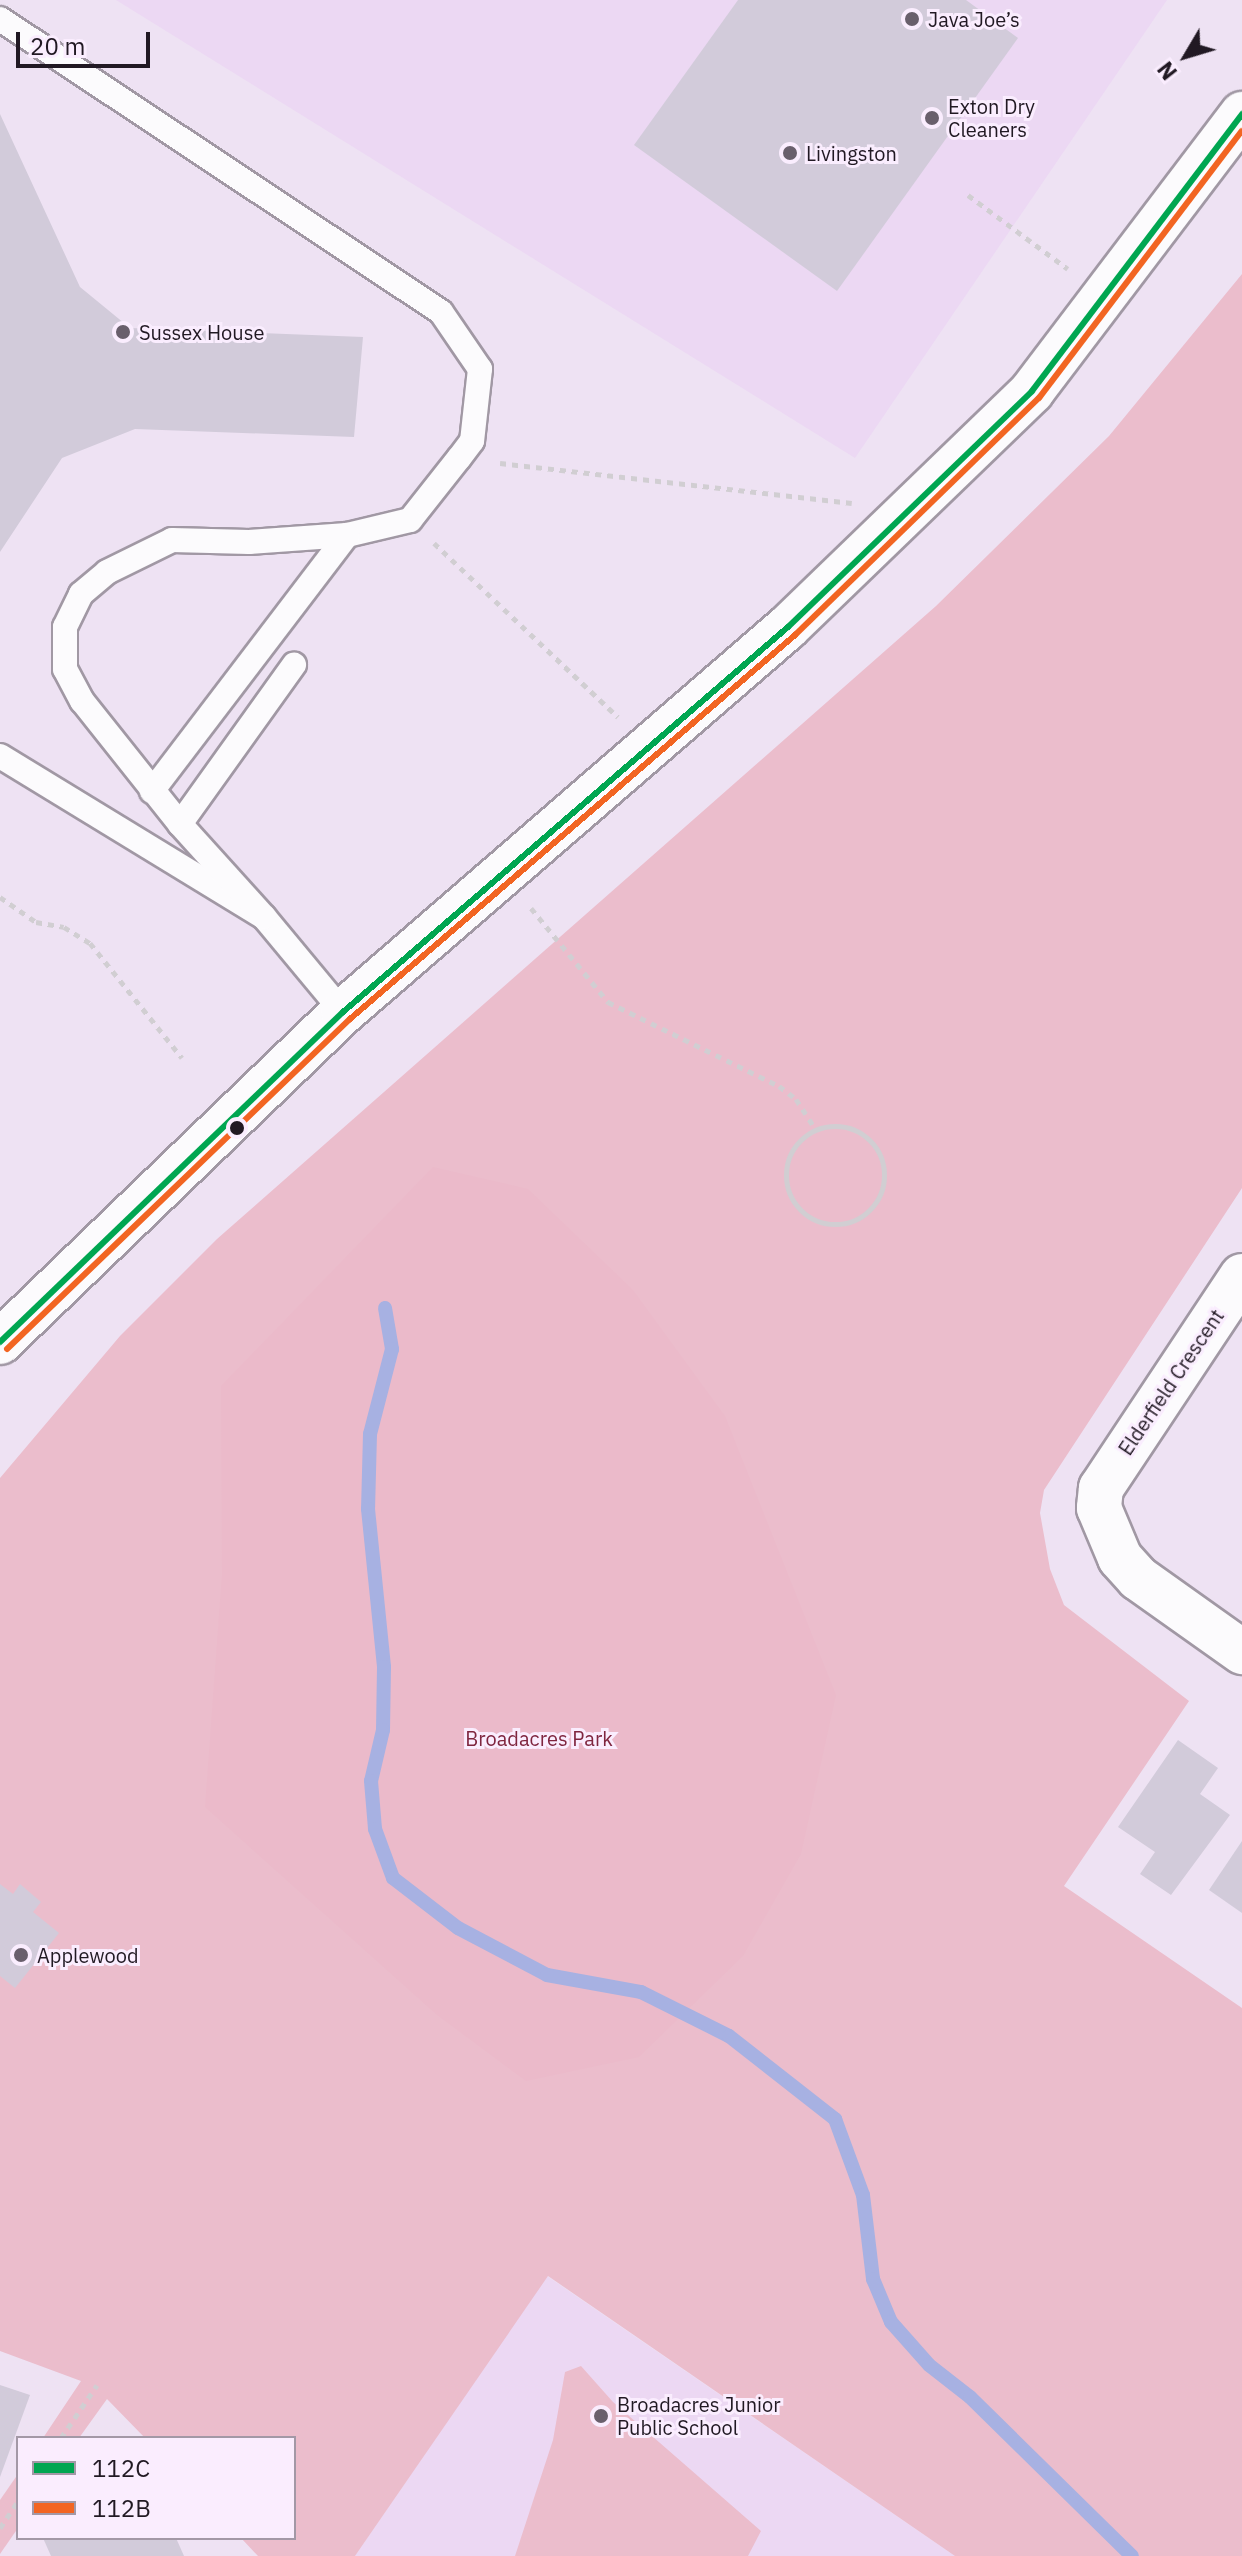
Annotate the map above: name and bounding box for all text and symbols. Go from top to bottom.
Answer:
place label: Java Joe’s [928,7,1020,31]
marker: Java Joe’s [903,10,921,28]
scale bar [20,16,154,66]
north arrow [1146,16,1226,96]
text: 20 m [30,30,85,62]
text: N [1150,56,1183,86]
place label: Exton Dry Cleaners [948,94,1035,141]
marker: Exton Dry Cleaners [923,109,941,127]
place label: Livingston [806,141,897,165]
marker: Livingston [781,144,799,162]
place label: Sussex House [139,320,264,344]
marker: Sussex House [114,323,132,341]
unlabelled marker [229,1120,245,1136]
street label: Elderfield Crescent [1113,1304,1229,1460]
park label: Broadacres Park [465,1726,613,1750]
place label: Applewood [37,1943,139,1967]
marker: Applewood [12,1946,30,1964]
place label: Broadacres Junior Public School [617,2392,781,2439]
marker: Broadacres Junior Public School [592,2407,610,2425]
legend [16,2436,296,2540]
text: 112C [92,2452,150,2484]
text: 112B [92,2492,151,2524]

